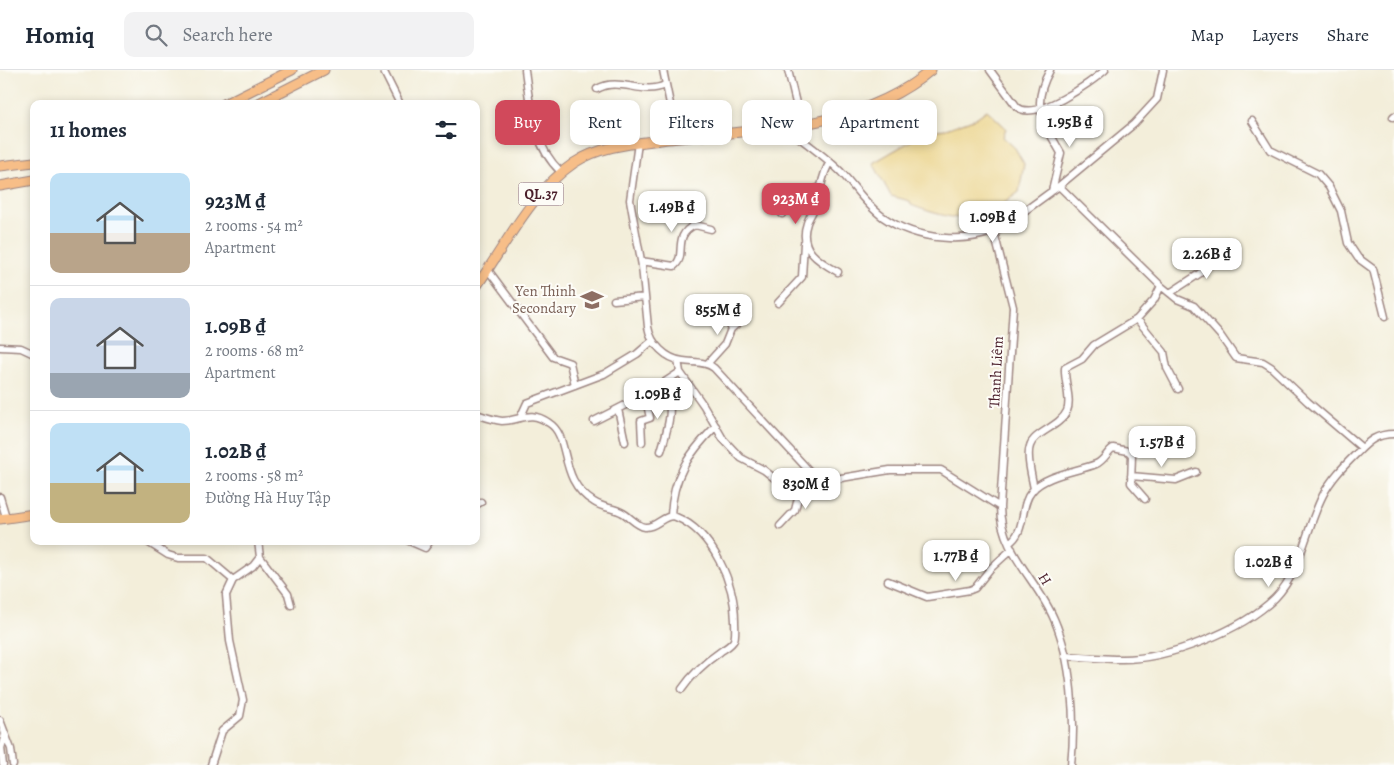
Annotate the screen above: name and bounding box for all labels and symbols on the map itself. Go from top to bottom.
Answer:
pin: 1.95B ₫ [1024,106,1116,148]
road number: QL.37 [518,182,564,206]
pin: 923M ₫ [755,182,837,225]
pin: 1.49B ₫ [626,190,718,233]
pin: 1.09B ₫ [947,200,1039,243]
pin: 2.26B ₫ [1161,238,1253,280]
place label: Yen Thinh Secondary [512,281,576,318]
school or university icon: Yen Thinh Secondary [579,287,605,313]
pin: 855M ₫ [677,294,759,336]
street label: Thanh Liêm [984,335,1008,409]
pin: 1.09B ₫ [612,378,704,420]
pin: 1.57B ₫ [1116,426,1208,468]
pin: 830M ₫ [765,468,847,510]
pin: 1.77B ₫ [910,540,1002,582]
pin: 1.02B ₫ [1223,546,1315,588]
street label: H [1034,569,1056,589]

